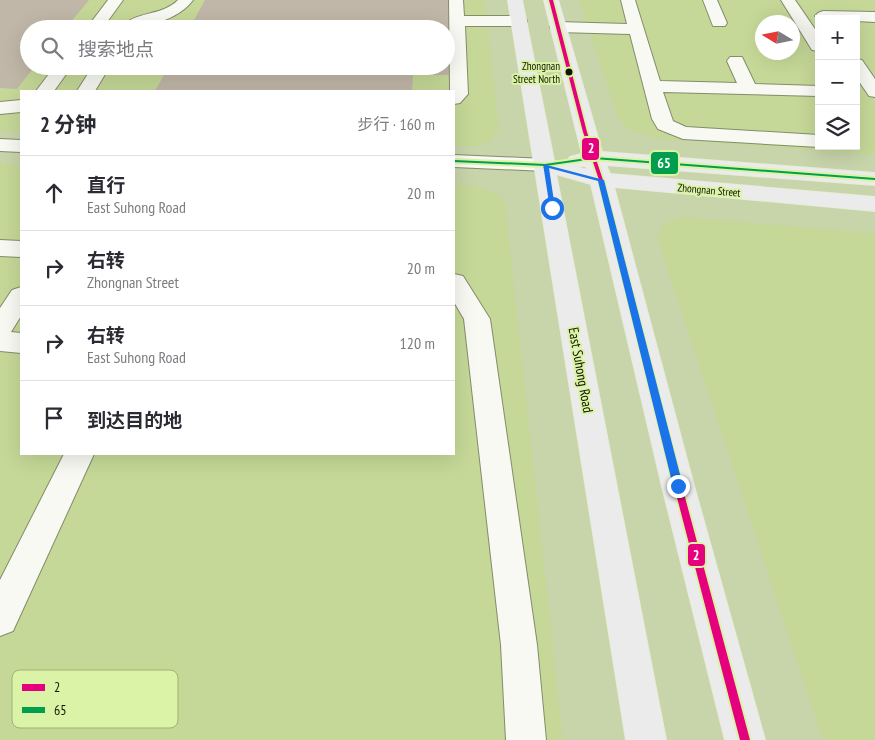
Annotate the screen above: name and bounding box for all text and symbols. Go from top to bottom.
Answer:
north arrow [755,15,800,60]
map controls [815,15,860,150]
button: + [815,15,860,60]
search box [20,20,455,75]
icon: search [38,34,66,62]
text: 搜索地点 [78,37,154,61]
place label: Zhongnan Street North [513,59,560,86]
button: − [815,60,860,105]
marker: Zhongnan Street North [564,67,574,77]
button: layers [815,105,860,150]
text: 2 分钟 [40,111,96,138]
text: 步行 · 160 m [357,114,435,134]
line badge: 2 [581,137,600,161]
text: 2 [588,139,594,157]
line badge: 65 [650,151,679,175]
text: 65 [657,154,671,172]
text: 直行 [87,173,125,197]
icon: ahead [40,179,68,207]
street label: Zhongnan Street [677,180,741,200]
text: 20 m [407,183,435,203]
text: East Suhong Road [87,197,186,217]
route start [541,197,564,220]
text: 右转 [87,248,125,272]
icon: right [40,254,68,282]
text: 20 m [407,258,435,278]
text: Zhongnan Street [87,272,179,292]
text: 右转 [87,323,125,347]
street label: East Suhong Road [565,326,597,414]
icon: right [40,329,68,357]
text: 120 m [400,333,435,353]
text: East Suhong Road [87,347,186,367]
icon: arrive [40,404,68,432]
text: 到达目的地 [87,408,182,432]
route end [667,475,690,498]
line badge: 2 [687,543,706,567]
text: 2 [693,546,699,564]
legend [12,670,178,728]
text: 2 [54,678,60,696]
text: 65 [54,701,67,719]

